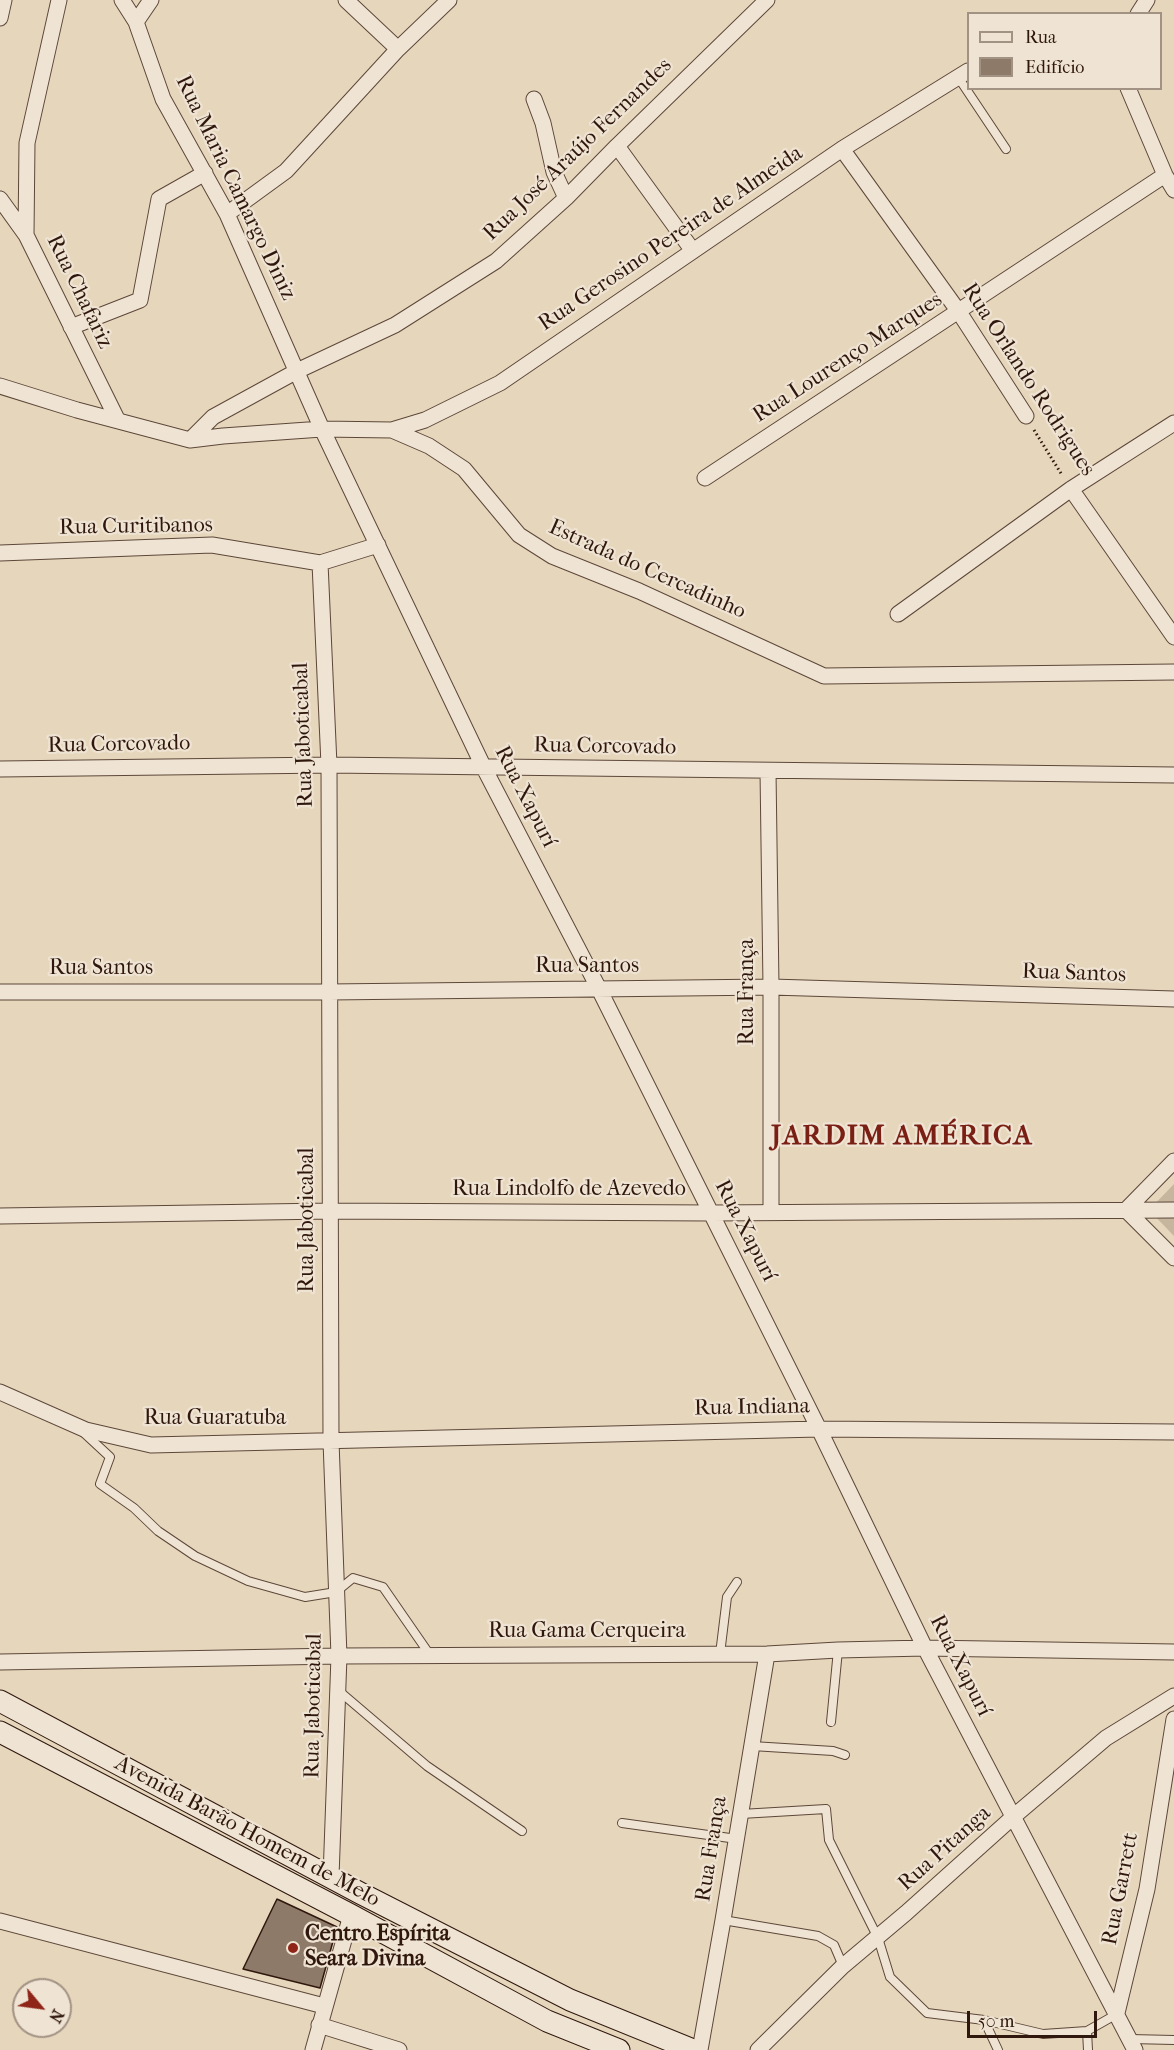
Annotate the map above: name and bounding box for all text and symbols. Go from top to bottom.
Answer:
legend [967,12,1162,90]
text: Rua [1025,27,1056,48]
street label: Rua José Araújo Fernandes [478,53,678,247]
text: Edifício [1025,57,1084,78]
street label: Rua Maria Camargo Diniz [169,71,301,305]
street label: Rua Gerosino Pereira de Almeida [534,141,808,337]
street label: Rua Chafariz [40,231,118,353]
street label: Rua Orlando Rodrigues [956,279,1100,481]
street label: Rua Lourenço Marques [748,287,948,429]
street label: Rua Curitibanos [59,512,213,542]
street label: Estrada do Cercadinho [544,515,750,625]
street label: Rua Jaboticabal [288,662,320,808]
street label: Rua Corcovado [47,731,191,759]
street label: Rua Corcovado [533,733,677,761]
street label: Rua Xapurí [488,742,562,852]
street label: Rua França [735,939,761,1045]
street label: Rua Santos [535,954,639,980]
street label: Rua Santos [49,956,153,982]
street label: Rua Santos [1021,959,1127,989]
district label: JARDIM AMÉRICA [771,1120,1033,1154]
street label: Rua Jaboticabal [295,1147,321,1293]
street label: Rua Xapurí [708,1176,782,1286]
street label: Rua Lindolfo de Azevedo [452,1177,686,1203]
street label: Rua Indiana [694,1394,810,1422]
street label: Rua Guaratuba [144,1406,286,1432]
street label: Rua Xapurí [923,1611,997,1721]
street label: Rua Gama Cerqueira [488,1619,686,1645]
street label: Rua Jaboticabal [300,1633,328,1779]
street label: Avenida Barão Homem de Melo [110,1751,384,1913]
street label: Rua França [691,1794,733,1904]
street label: Rua Pitanga [893,1801,997,1897]
street label: Rua Garrett [1097,1831,1145,1947]
place label: Centro Espírita Seara Divina [305,1922,450,1974]
marker: Centro Espírita Seara Divina [286,1941,300,1955]
north arrow [12,1978,72,2038]
scale bar [970,1999,1100,2037]
text: N [45,2006,68,2026]
text: 50 m [978,2011,1014,2032]

